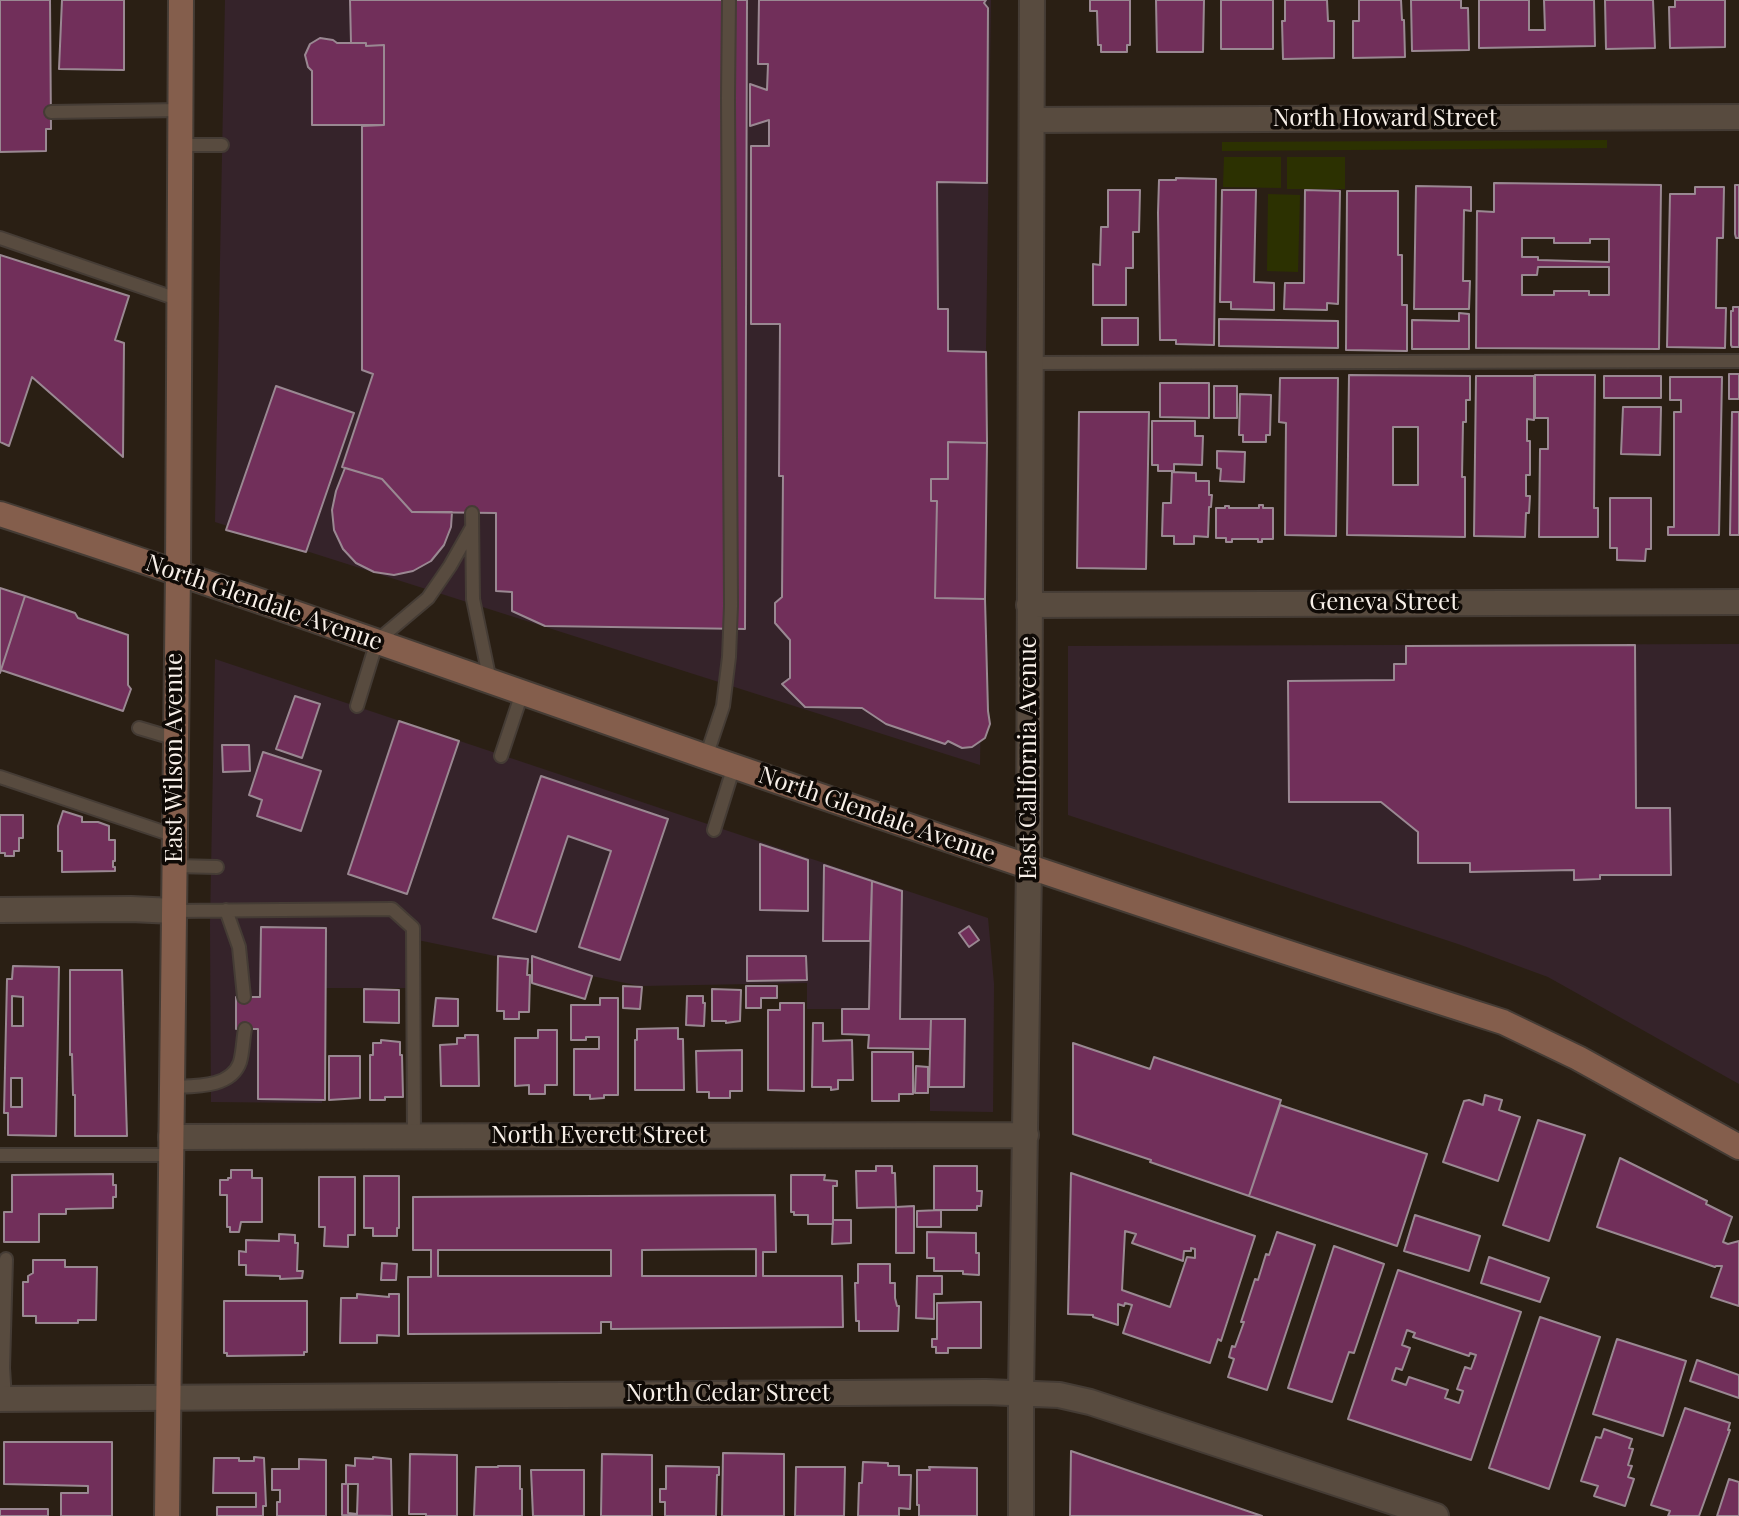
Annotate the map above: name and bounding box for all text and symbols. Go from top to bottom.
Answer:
street label: North Howard Street [1273,105,1497,133]
street label: North Glendale Avenue [142,549,386,657]
street label: Geneva Street [1309,589,1459,617]
street label: East California Avenue [1015,636,1043,880]
street label: East Wilson Avenue [161,653,189,863]
street label: North Glendale Avenue [755,761,999,869]
street label: North Everett Street [491,1122,707,1150]
street label: North Cedar Street [626,1380,830,1408]

